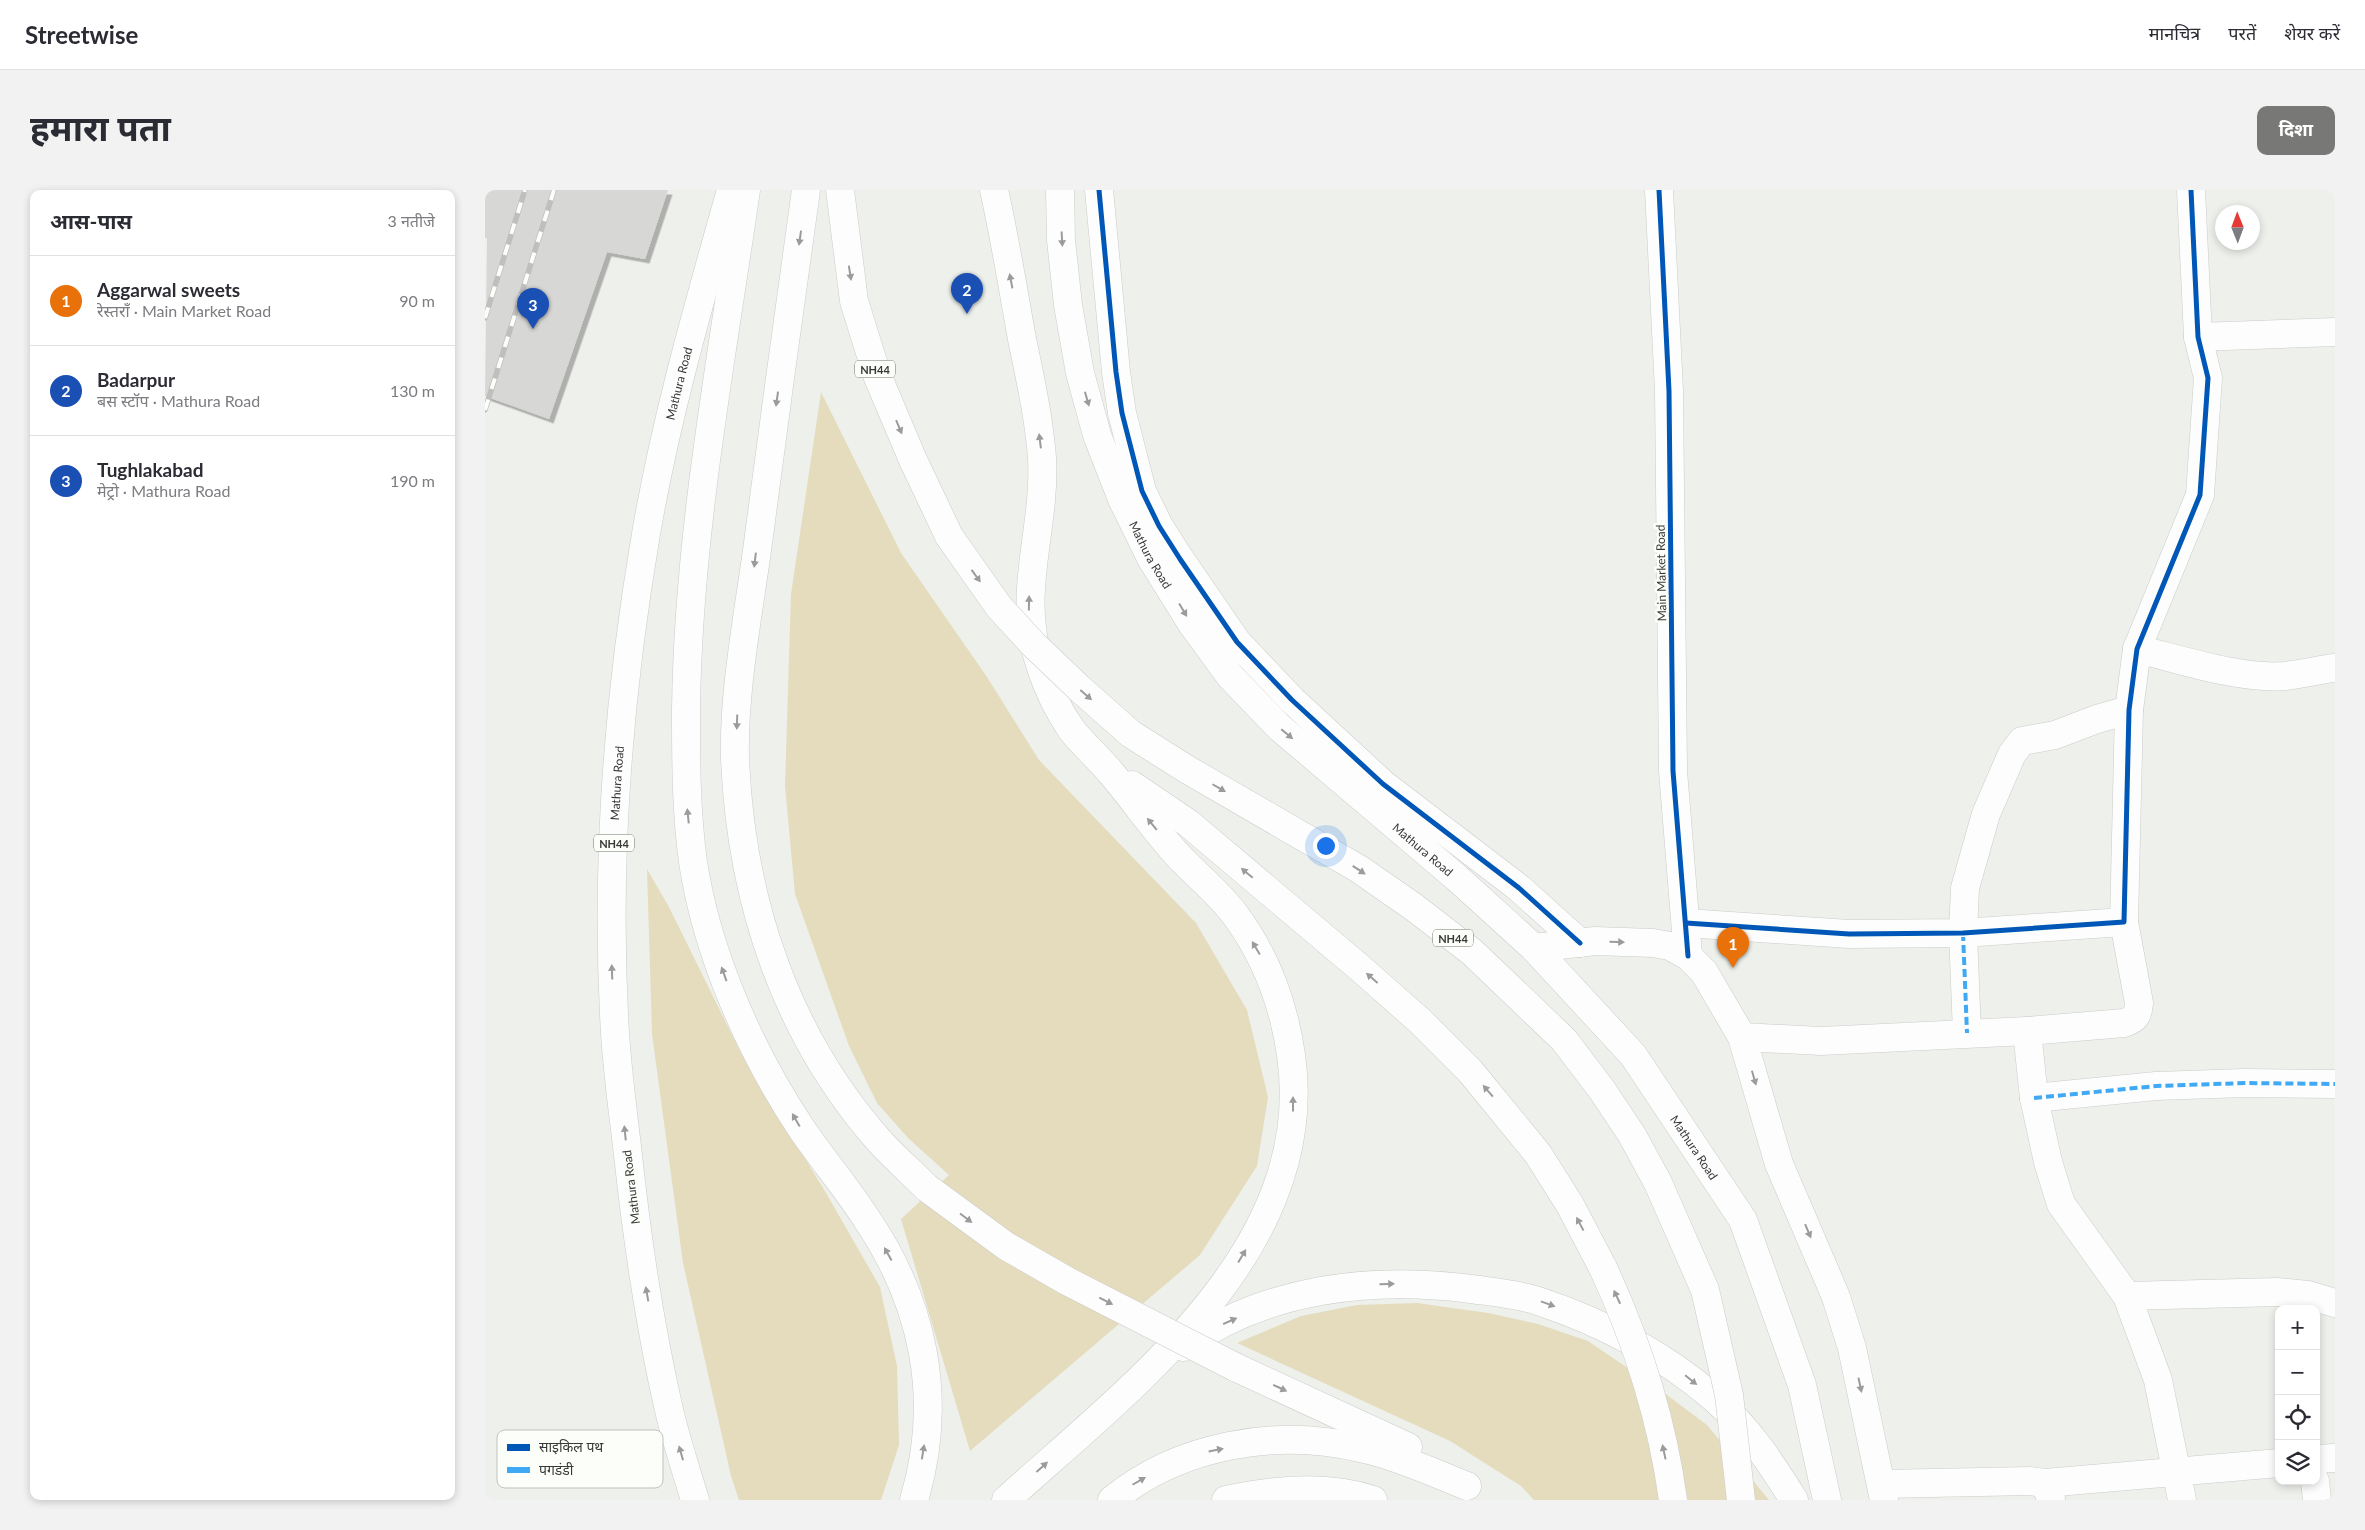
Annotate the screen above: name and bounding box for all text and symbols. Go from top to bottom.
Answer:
text: Streetwise [25,20,138,49]
text: मानचित्र [2149,22,2200,44]
text: परतें [2228,22,2256,44]
text: शेयर करें [2284,22,2340,44]
text: हमारा पता [30,106,171,148]
button: दिशा [2257,106,2335,155]
north arrow [2215,205,2260,250]
text: आस-पास [50,208,132,233]
text: 3 नतीजे [388,211,435,230]
one-way arrow [795,231,803,247]
one-way arrow [1058,231,1066,247]
one-way arrow [846,265,854,281]
pin: 2 [951,273,983,314]
one-way arrow [1007,273,1015,289]
text: Aggarwal sweets [97,278,240,301]
pin: 3 [517,288,549,329]
text: 1 [61,291,71,310]
text: 90 m [399,291,435,310]
text: रेस्तराँ · Main Market Road [97,301,271,320]
street label: Mathura Road [662,345,695,421]
road number: NH44 [855,360,895,378]
text: Badarpur [97,368,175,391]
text: 2 [61,381,71,400]
text: 130 m [390,381,435,400]
text: बस स्टॉप · Mathura Road [97,391,260,410]
one-way arrow [773,391,781,407]
one-way arrow [1083,391,1091,406]
one-way arrow [895,420,903,434]
one-way arrow [1035,433,1043,449]
text: Tughlakabad [97,458,203,481]
text: 3 [61,471,71,490]
text: 190 m [390,471,435,490]
text: मेट्रो · Mathura Road [97,481,230,500]
street label: Mathura Road [1126,518,1175,591]
street label: Main Market Road [1653,524,1669,622]
one-way arrow [751,553,759,569]
one-way arrow [971,569,981,583]
one-way arrow [1025,594,1033,610]
one-way arrow [1178,603,1187,616]
one-way arrow [1080,689,1092,701]
one-way arrow [732,714,740,730]
one-way arrow [1280,728,1292,740]
street label: Mathura Road [607,745,626,821]
one-way arrow [1212,784,1226,793]
one-way arrow [684,808,692,824]
one-way arrow [1147,817,1158,830]
street label: Mathura Road [1390,819,1456,879]
your location [1313,833,1339,859]
road number: NH44 [594,834,634,851]
one-way arrow [1353,865,1366,875]
one-way arrow [1242,867,1254,879]
pin: 1 [1717,927,1749,968]
road number: NH44 [1433,930,1473,946]
one-way arrow [1609,938,1625,946]
one-way arrow [1251,941,1260,954]
one-way arrow [608,963,616,979]
one-way arrow [720,967,727,982]
one-way arrow [1366,972,1378,984]
one-way arrow [1751,1071,1759,1086]
one-way arrow [1482,1085,1493,1098]
one-way arrow [1289,1095,1297,1111]
street label: Mathura Road [1668,1112,1721,1182]
one-way arrow [792,1113,801,1126]
one-way arrow [621,1125,629,1141]
street label: Mathura Road [619,1149,643,1225]
one-way arrow [959,1213,973,1223]
one-way arrow [1576,1217,1584,1232]
one-way arrow [1805,1224,1813,1238]
one-way arrow [883,1247,892,1260]
one-way arrow [1237,1249,1246,1262]
one-way arrow [1379,1280,1395,1288]
one-way arrow [642,1286,650,1302]
one-way arrow [1612,1290,1620,1304]
one-way arrow [1098,1297,1113,1305]
one-way arrow [1540,1301,1555,1308]
map controls [2275,1305,2320,1485]
button: + [2275,1305,2320,1350]
one-way arrow [1223,1316,1237,1324]
button: − [2275,1350,2320,1395]
one-way arrow [1684,1374,1697,1385]
one-way arrow [1856,1377,1864,1392]
one-way arrow [1273,1384,1287,1392]
button: locate [2275,1395,2320,1440]
legend [497,1430,663,1488]
text: साइकिल पथ [539,1438,604,1455]
button: layers [2275,1440,2320,1485]
one-way arrow [920,1444,928,1460]
one-way arrow [1660,1445,1668,1460]
one-way arrow [677,1446,685,1461]
one-way arrow [1208,1446,1223,1454]
text: पगडंडी [539,1461,574,1478]
one-way arrow [1035,1461,1047,1473]
one-way arrow [1133,1476,1146,1485]

